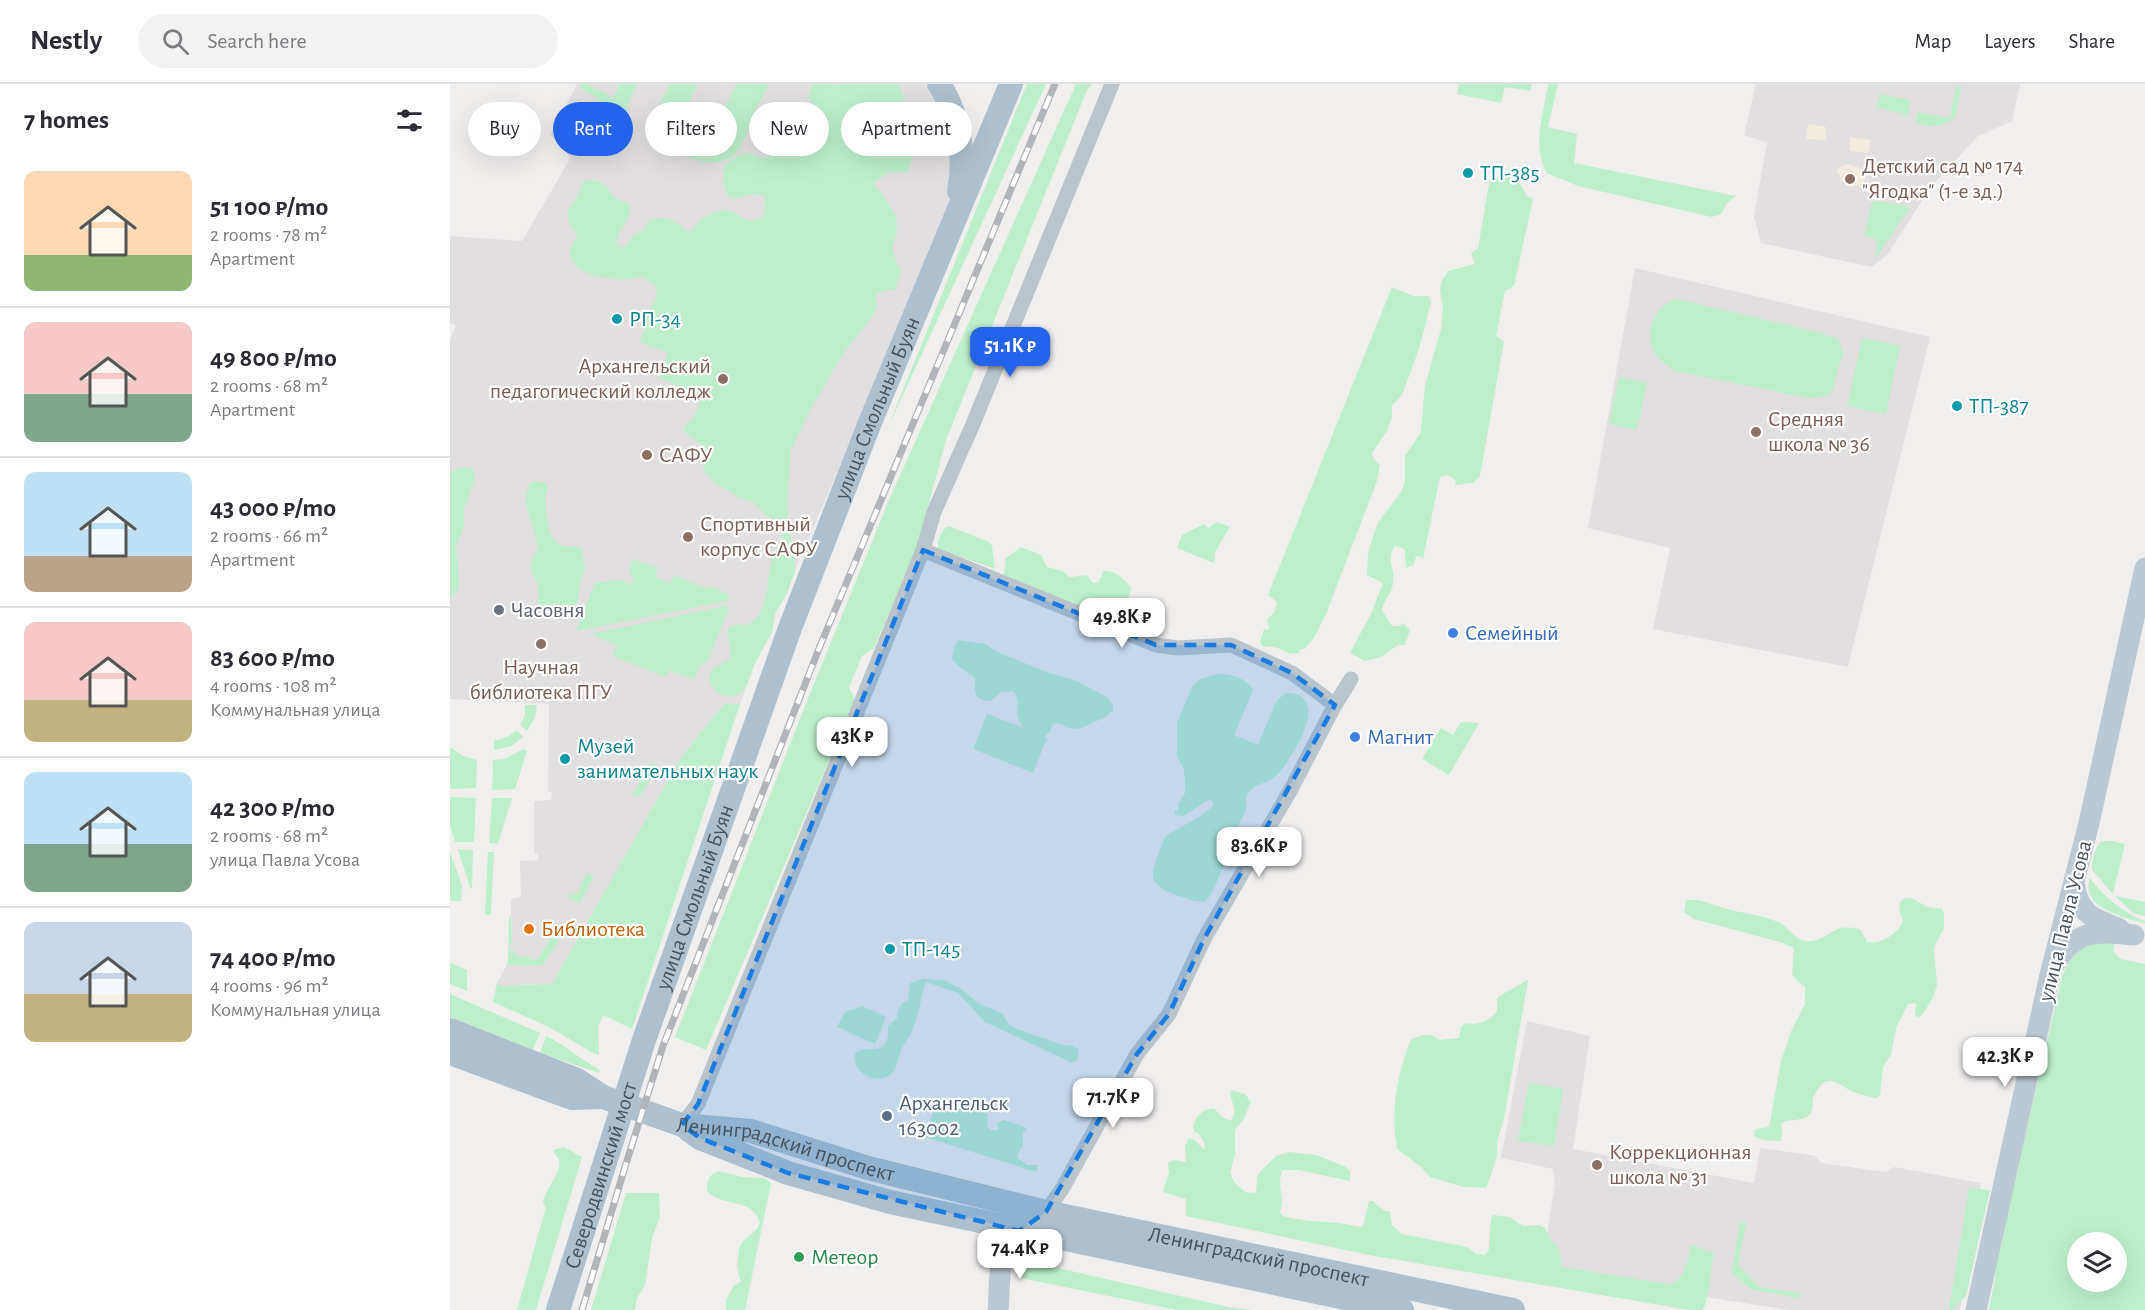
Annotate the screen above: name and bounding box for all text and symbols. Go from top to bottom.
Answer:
search box [138,14,558,68]
icon: search [159,25,192,58]
text: Nestly [30,27,102,55]
text: Search here [207,30,307,52]
text: Map [1915,31,1951,52]
text: Layers [1984,31,2035,52]
text: Share [2068,31,2115,52]
chip: Buy [468,102,541,156]
chip: Rent [553,102,633,156]
chip: Filters [645,102,737,156]
chip: New [749,102,829,156]
chip: Apartment [841,102,972,156]
icon: filters [393,104,426,137]
text: 7 homes [24,107,109,133]
place label: Детский сад № 174 "Ягодка" (1-е зд.) [1862,155,2023,202]
place label: ТП-385 [1480,162,1540,184]
marker: ТП-385 [1461,166,1475,180]
marker: Детский сад № 174 "Ягодка" (1-е зд.) [1843,172,1857,186]
text: 51 100 ₽/mo [210,194,328,220]
icon: home [72,195,144,267]
text: 2 rooms · 78 m² [210,225,327,245]
text: Apartment [210,249,295,269]
place label: РП-34 [629,308,681,330]
marker: РП-34 [610,312,624,326]
street label: улица Смольный Буян [830,314,924,503]
pin: 51.1K ₽ [955,327,1065,378]
text: 51.1K ₽ [984,336,1036,356]
text: 49 800 ₽/mo [210,345,337,371]
icon: home [72,346,144,418]
place label: Архангельский педагогический колледж [490,355,711,402]
marker: Архангельский педагогический колледж [716,372,730,386]
text: 2 rooms · 68 m² [210,376,328,396]
place label: ТП-387 [1969,395,2029,417]
marker: ТП-387 [1950,399,1964,413]
text: Apartment [210,400,295,420]
place label: Средняя школа № 36 [1768,408,1870,455]
marker: Средняя школа № 36 [1749,425,1763,439]
place label: САФУ [659,444,713,466]
marker: САФУ [640,448,654,462]
text: 43 000 ₽/mo [210,495,336,521]
icon: home [72,496,144,568]
place label: Спортивный корпус САФУ [700,513,818,560]
text: 2 rooms · 66 m² [210,526,328,546]
marker: Спортивный корпус САФУ [681,530,695,544]
text: Apartment [210,550,295,570]
pin: 49.8K ₽ [1067,598,1177,649]
place label: Часовня [511,599,585,621]
marker: Часовня [492,603,506,617]
text: 49.8K ₽ [1093,607,1151,627]
place label: Семейный [1465,622,1559,644]
marker: Семейный [1446,626,1460,640]
marker: Научная библиотека ПГУ [534,637,548,651]
text: 83 600 ₽/mo [210,645,335,671]
icon: home [72,646,144,718]
place label: Научная библиотека ПГУ [470,656,613,703]
text: 4 rooms · 108 m² [210,676,337,696]
text: Коммунальная улица [210,700,381,720]
pin: 43K ₽ [810,717,894,768]
text: 43K ₽ [831,726,873,746]
place label: Магнит [1367,726,1434,748]
marker: Магнит [1348,730,1362,744]
place label: Музей занимательных наук [577,735,758,782]
marker: Музей занимательных наук [558,752,572,766]
text: 42 300 ₽/mo [210,795,335,821]
icon: home [72,796,144,868]
street label: улица Смольный Буян [651,802,738,994]
text: 2 rooms · 68 m² [210,826,328,846]
pin: 83.6K ₽ [1204,827,1314,878]
text: 83.6K ₽ [1231,836,1287,856]
street label: улица Павла Усова [2034,838,2096,1005]
text: улица Павла Усова [210,850,360,870]
place label: Библиотека [541,918,645,940]
marker: Библиотека [522,922,536,936]
place label: ТП-145 [902,938,960,960]
marker: ТП-145 [883,942,897,956]
text: 74 400 ₽/mo [210,945,336,971]
icon: home [72,946,144,1018]
text: 4 rooms · 96 m² [210,976,328,996]
text: Коммунальная улица [210,1000,381,1020]
pin: 42.3K ₽ [1950,1037,2060,1088]
text: 42.3K ₽ [1977,1046,2033,1066]
pin: 71.7K ₽ [1058,1078,1168,1129]
street label: Северодвинский мост [561,1079,641,1272]
text: 71.7K ₽ [1086,1087,1140,1107]
place label: Архангельск 163002 [899,1092,1008,1139]
marker: Архангельск 163002 [880,1109,894,1123]
street label: Ленинградский проспект [675,1114,898,1185]
place label: Коррекционная школа № 31 [1609,1141,1752,1188]
marker: Коррекционная школа № 31 [1590,1158,1604,1172]
street label: Ленинградский проспект [1147,1223,1372,1291]
pin: 74.4K ₽ [965,1229,1075,1280]
map controls [2067,1232,2127,1292]
button: layers [2067,1232,2127,1292]
text: 74.4K ₽ [991,1238,1049,1258]
place label: Метеор [811,1246,878,1268]
marker: Метеор [792,1250,806,1264]

